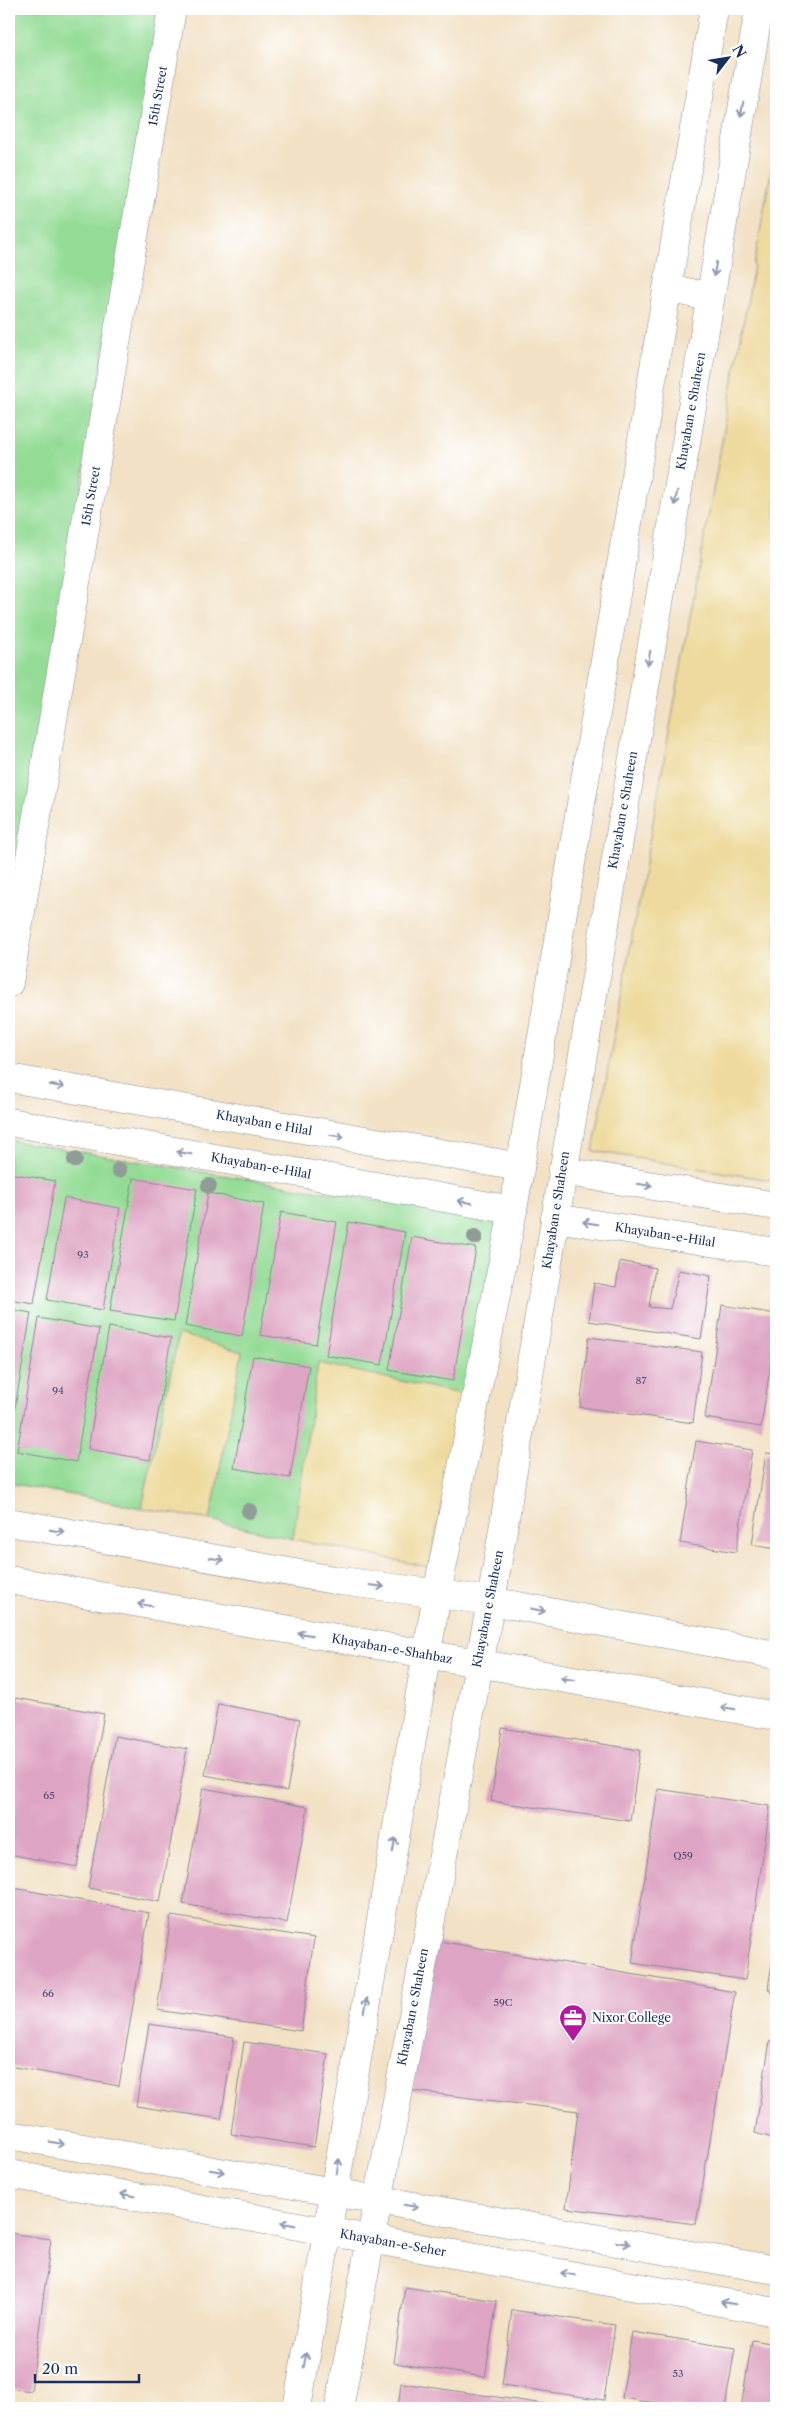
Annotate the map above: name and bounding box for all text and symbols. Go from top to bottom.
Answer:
north arrow [702,32,752,82]
text: N [728,41,750,61]
street label: 15th Street [145,64,170,127]
one-way arrow [737,100,747,116]
one-way arrow [709,260,719,276]
street label: Khayaban e Shaheen [673,350,708,471]
street label: 15th Street [78,464,103,527]
one-way arrow [671,490,681,506]
one-way arrow [643,650,653,666]
street label: Khayaban e Shaheen [605,749,640,870]
one-way arrow [48,1082,64,1092]
street label: Khayaban e Hilal [215,1107,314,1138]
one-way arrow [329,1131,345,1141]
one-way arrow [176,1147,192,1157]
street label: Khayaban-e-Hilal [210,1149,313,1182]
street label: Khayaban e Shaheen [539,1149,572,1270]
one-way arrow [637,1180,653,1190]
one-way arrow [457,1196,473,1206]
one-way arrow [582,1218,598,1228]
street label: Khayaban-e-Hilal [614,1219,717,1250]
house number: 93 [77,1248,89,1261]
house number: 87 [636,1374,646,1387]
house number: 94 [52,1384,64,1397]
one-way arrow [48,1526,64,1536]
street label: Khayaban e Shaheen [469,1548,506,1669]
one-way arrow [208,1555,224,1565]
one-way arrow [369,1581,385,1591]
one-way arrow [137,1599,153,1609]
one-way arrow [529,1606,545,1615]
one-way arrow [297,1628,313,1638]
street label: Khayaban-e-Shahbaz [330,1630,454,1667]
one-way arrow [561,1674,577,1683]
one-way arrow [721,1702,737,1712]
house number: 65 [43,1789,55,1802]
one-way arrow [389,1838,399,1854]
house number: Q59 [673,1849,693,1862]
street label: Khayaban e Shaheen [394,1946,431,2067]
house number: 66 [42,1987,54,2000]
house number: 59C [493,1996,513,2009]
one-way arrow [361,1998,371,2014]
office icon: Nixor College [558,2003,588,2042]
place label: Nixor College [592,2010,671,2025]
one-way arrow [48,2139,64,2149]
one-way arrow [334,2158,344,2174]
one-way arrow [208,2167,224,2177]
one-way arrow [120,2190,136,2200]
one-way arrow [403,2201,419,2211]
one-way arrow [280,2218,296,2228]
street label: Khayaban-e-Seher [339,2226,447,2259]
one-way arrow [615,2239,631,2248]
one-way arrow [561,2269,577,2279]
one-way arrow [721,2298,737,2308]
scale bar [35,2352,139,2384]
one-way arrow [301,2353,311,2369]
text: 20 m [42,2359,78,2378]
house number: 53 [673,2367,683,2380]

